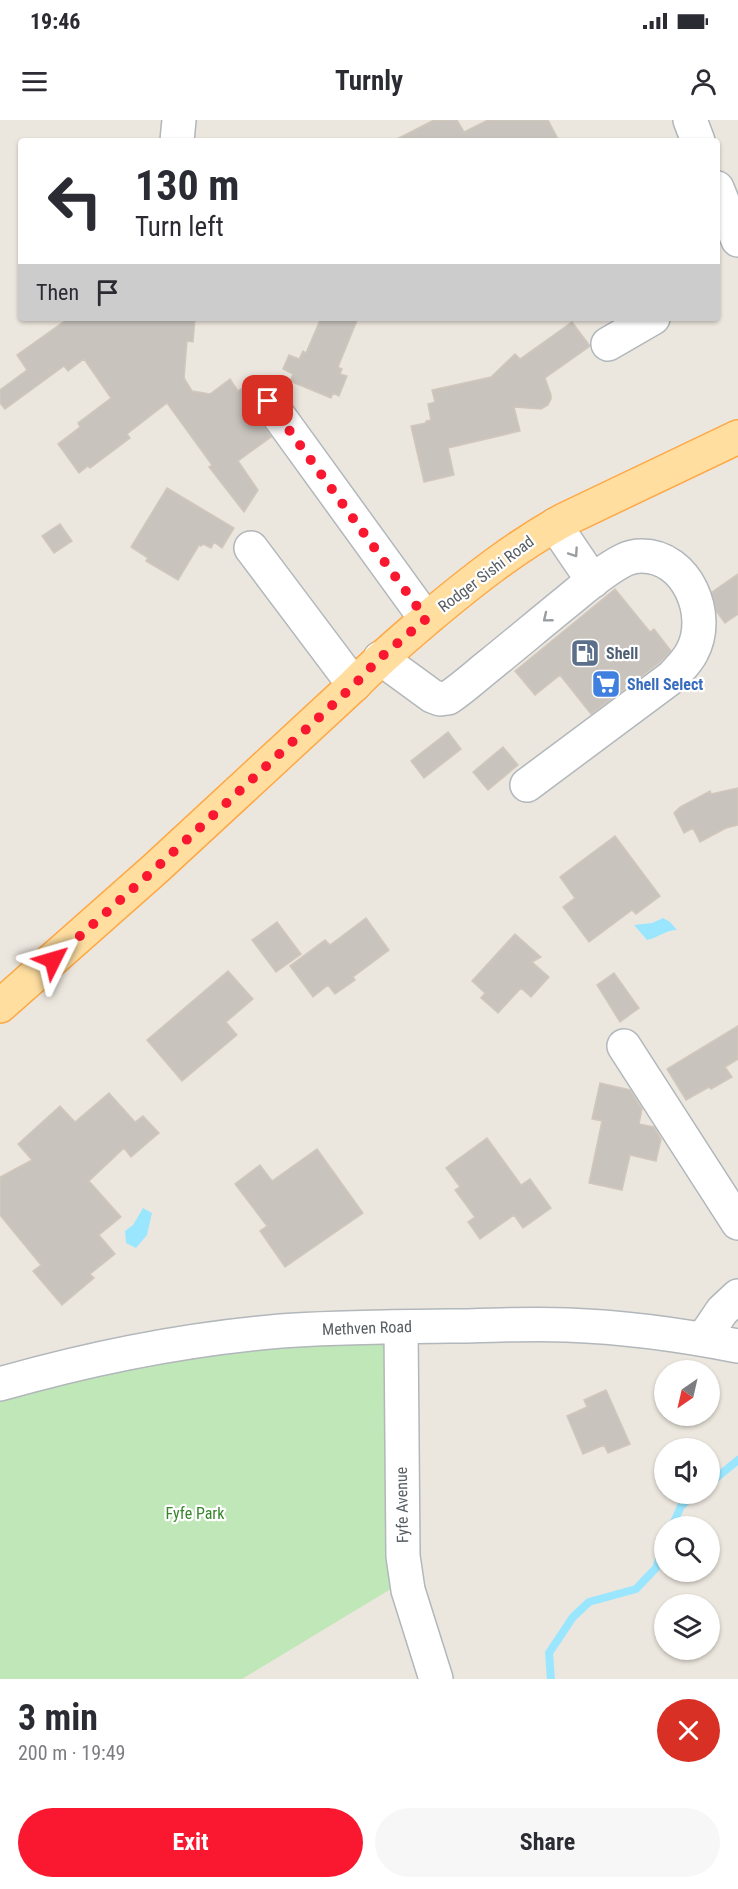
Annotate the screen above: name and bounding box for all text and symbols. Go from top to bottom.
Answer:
text: 19:46 [30,9,81,34]
icon: menu [18,65,51,98]
text: Turnly [335,65,403,97]
icon: person [687,65,720,98]
text: 130 m [135,161,240,210]
icon: left [36,162,114,240]
text: Turn left [135,211,224,243]
icon: arrive [91,276,124,309]
text: Then [36,280,79,305]
pin [242,375,293,426]
icon: arrive [251,384,284,417]
street label: Rodger Sishi Road [434,532,538,616]
one-way arrow [567,546,578,557]
one-way arrow [543,611,554,622]
fuel station icon: Shell [569,637,601,669]
place label: Shell [606,644,638,663]
supermarket icon: Shell Select [590,668,622,700]
place label: Shell Select [627,675,703,694]
position arrow [21,928,85,992]
street label: Methven Road [322,1317,412,1339]
north arrow [654,1360,720,1426]
map controls [654,1360,720,1660]
button: sound [654,1438,720,1504]
street label: Fyfe Avenue [392,1467,412,1543]
park label: Fyfe Park [166,1504,225,1523]
button: search [654,1516,720,1582]
button: layers [654,1594,720,1660]
text: 3 min [18,1697,98,1739]
button: close [657,1699,720,1762]
text: 200 m · 19:49 [18,1741,125,1765]
button: Exit [18,1808,363,1877]
button: Share [375,1808,720,1877]

